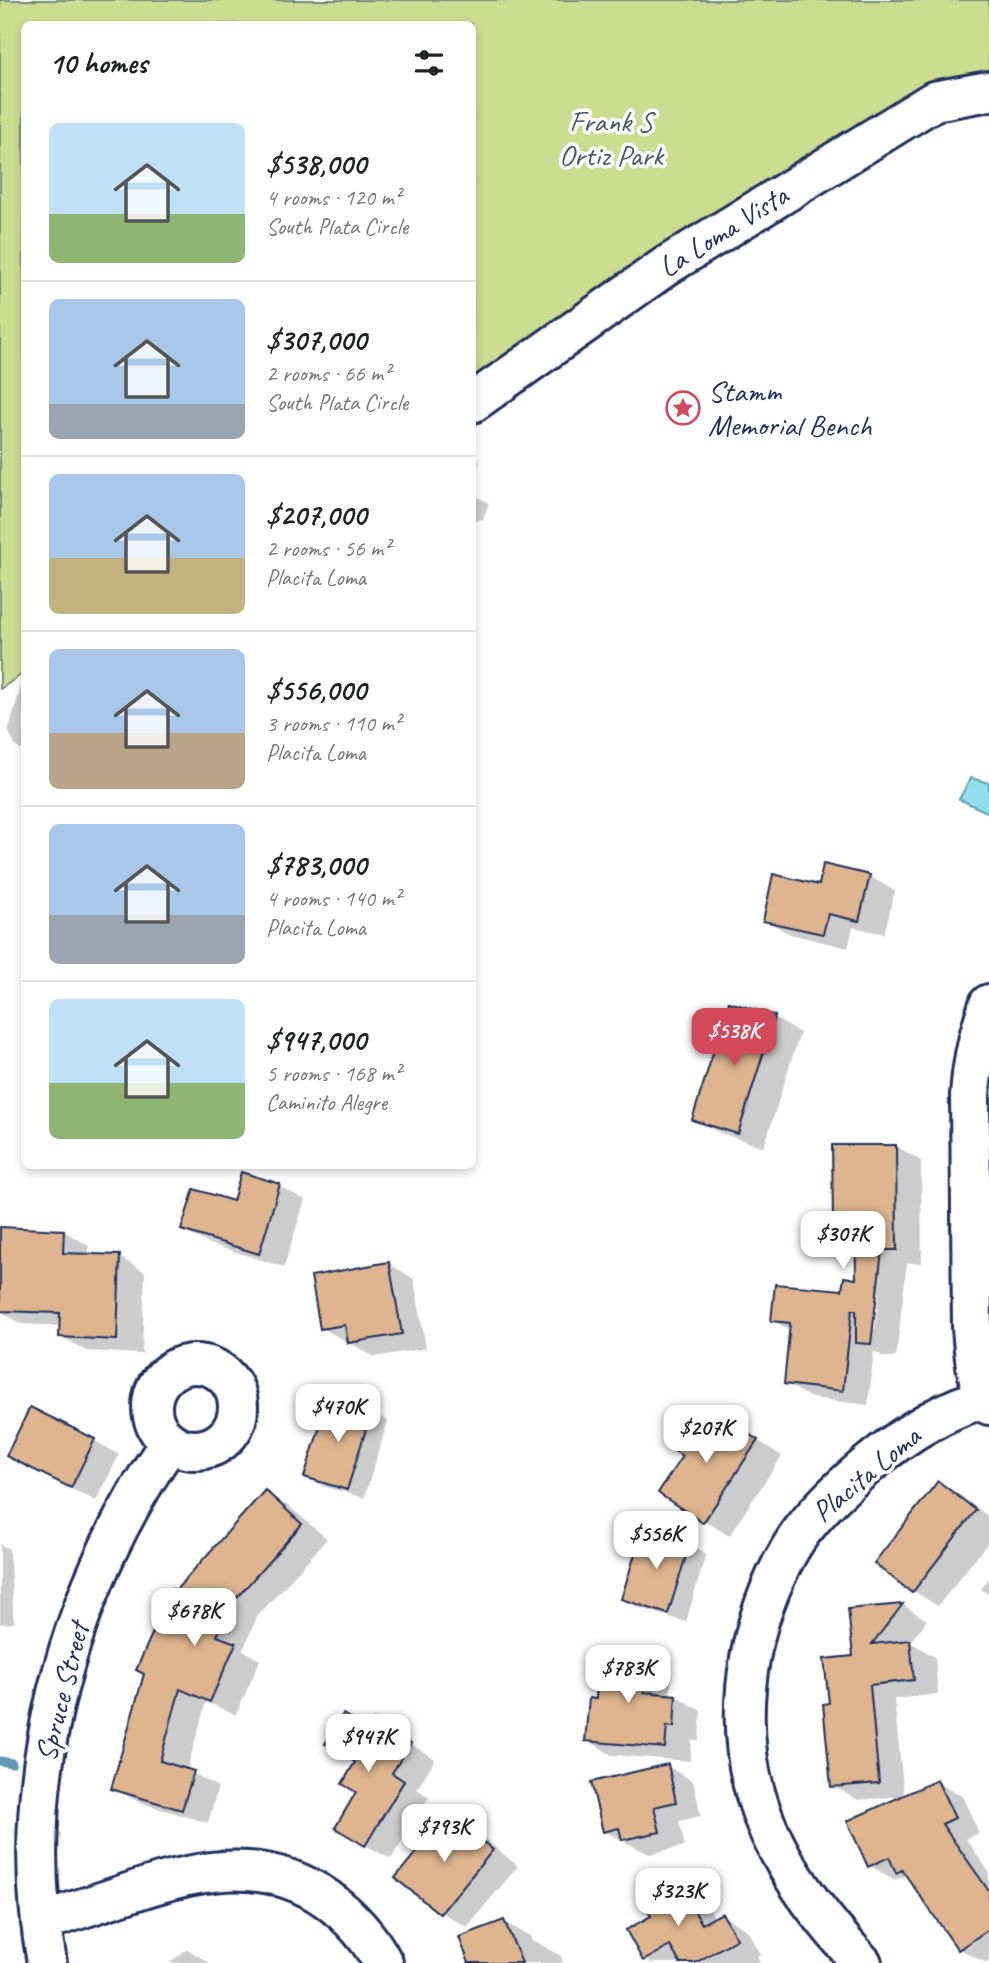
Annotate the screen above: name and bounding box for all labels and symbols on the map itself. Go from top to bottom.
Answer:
park label: Frank S Ortiz Park [559,102,665,174]
street label: La Loma Vista [651,175,796,286]
place label: Stamm Memorial Bench [708,372,872,444]
place icon: Stamm Memorial Bench [664,389,702,427]
pin: $538K [685,1009,783,1068]
pin: $307K [794,1212,892,1271]
pin: $470K [289,1384,387,1444]
pin: $207K [657,1406,755,1465]
street label: Placita Loma [804,1416,930,1530]
pin: $556K [607,1512,705,1571]
pin: $678K [145,1588,243,1648]
street label: Spruce Street [26,1615,99,1765]
pin: $783K [579,1646,677,1705]
pin: $947K [319,1714,417,1774]
pin: $793K [395,1804,493,1864]
pin: $323K [629,1868,727,1928]

